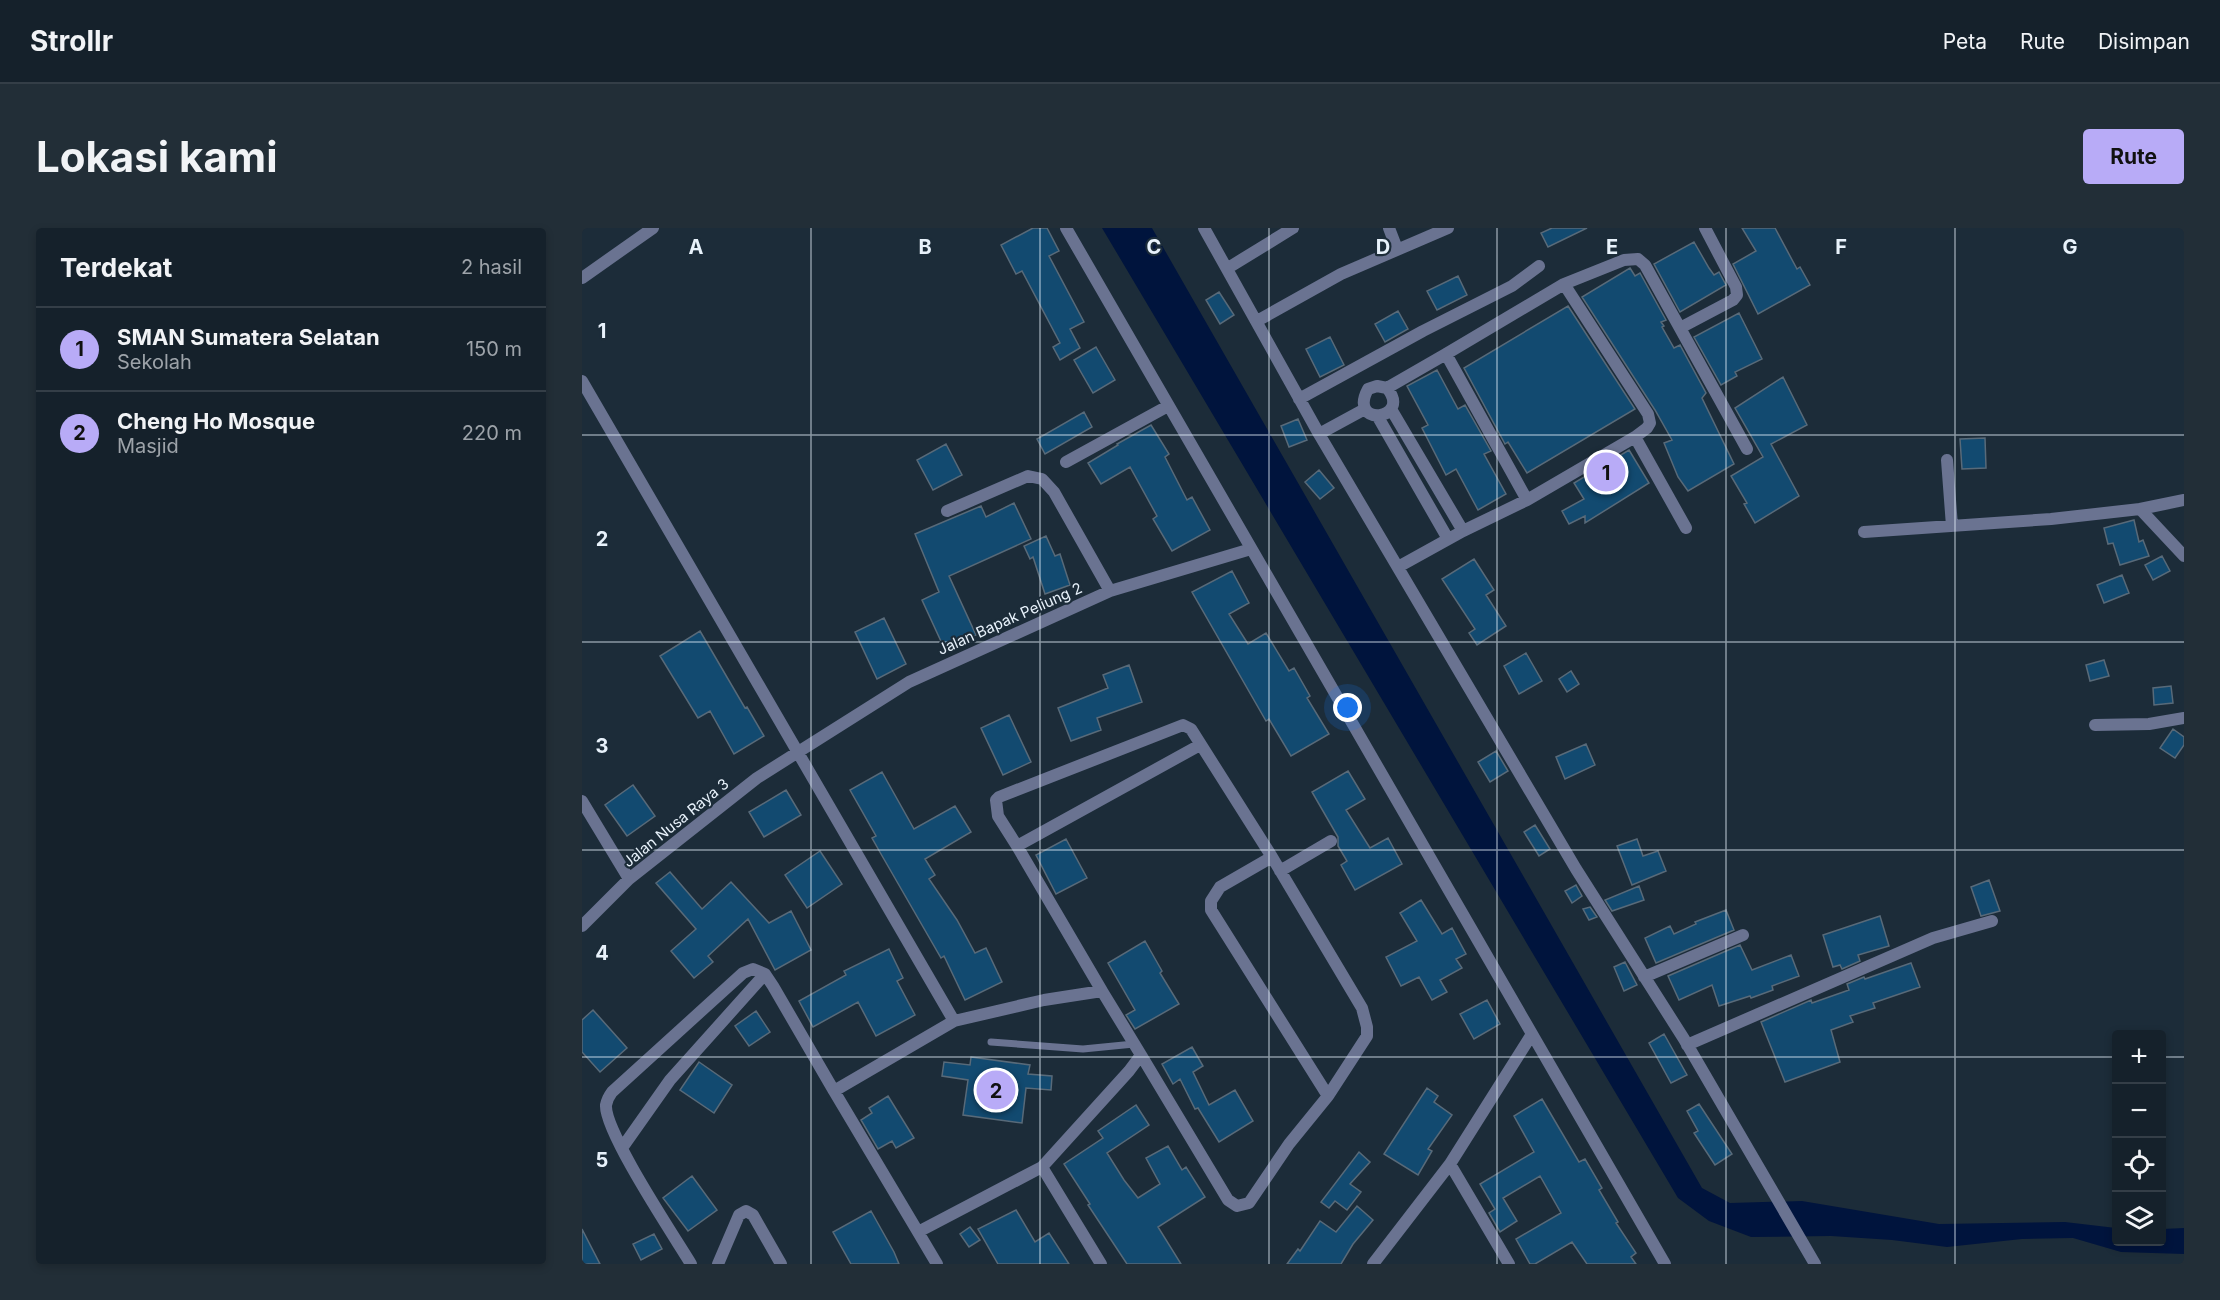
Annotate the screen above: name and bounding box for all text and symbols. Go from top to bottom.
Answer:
text: Strollr [30,24,113,58]
text: Peta [1943,29,1987,54]
text: Rute [2020,29,2065,54]
text: Disimpan [2098,29,2190,54]
button: Rute [2083,129,2184,184]
text: Lokasi kami [36,131,278,182]
text: A [689,235,704,259]
text: B [918,235,932,259]
text: C [1147,235,1161,259]
text: D [1376,235,1390,259]
text: E [1606,235,1618,259]
text: F [1835,235,1847,259]
text: G [2062,235,2078,259]
text: Terdekat [60,252,172,283]
text: 2 hasil [461,255,522,279]
text: 1 [598,319,606,343]
text: SMAN Sumatera Selatan [117,324,380,350]
text: 1 [75,337,84,361]
text: 150 m [466,337,522,361]
text: Sekolah [117,350,192,374]
text: Cheng Ho Mosque [117,408,315,434]
text: 2 [73,421,86,445]
text: 220 m [462,421,522,445]
text: Masjid [117,434,179,458]
pin: 1 [1586,450,1626,494]
text: 2 [596,527,608,551]
street label: Jalan Bapak Peliung 2 [935,578,1085,659]
your location [1333,693,1362,722]
text: 3 [596,734,608,758]
street label: Jalan Nusa Raya 3 [619,774,733,871]
text: 4 [595,941,609,965]
map controls [2112,1030,2166,1246]
button: + [2112,1030,2166,1084]
pin: 2 [976,1068,1016,1112]
button: − [2112,1084,2166,1138]
button: locate [2112,1138,2166,1192]
text: 5 [596,1148,608,1172]
button: layers [2112,1192,2166,1246]

